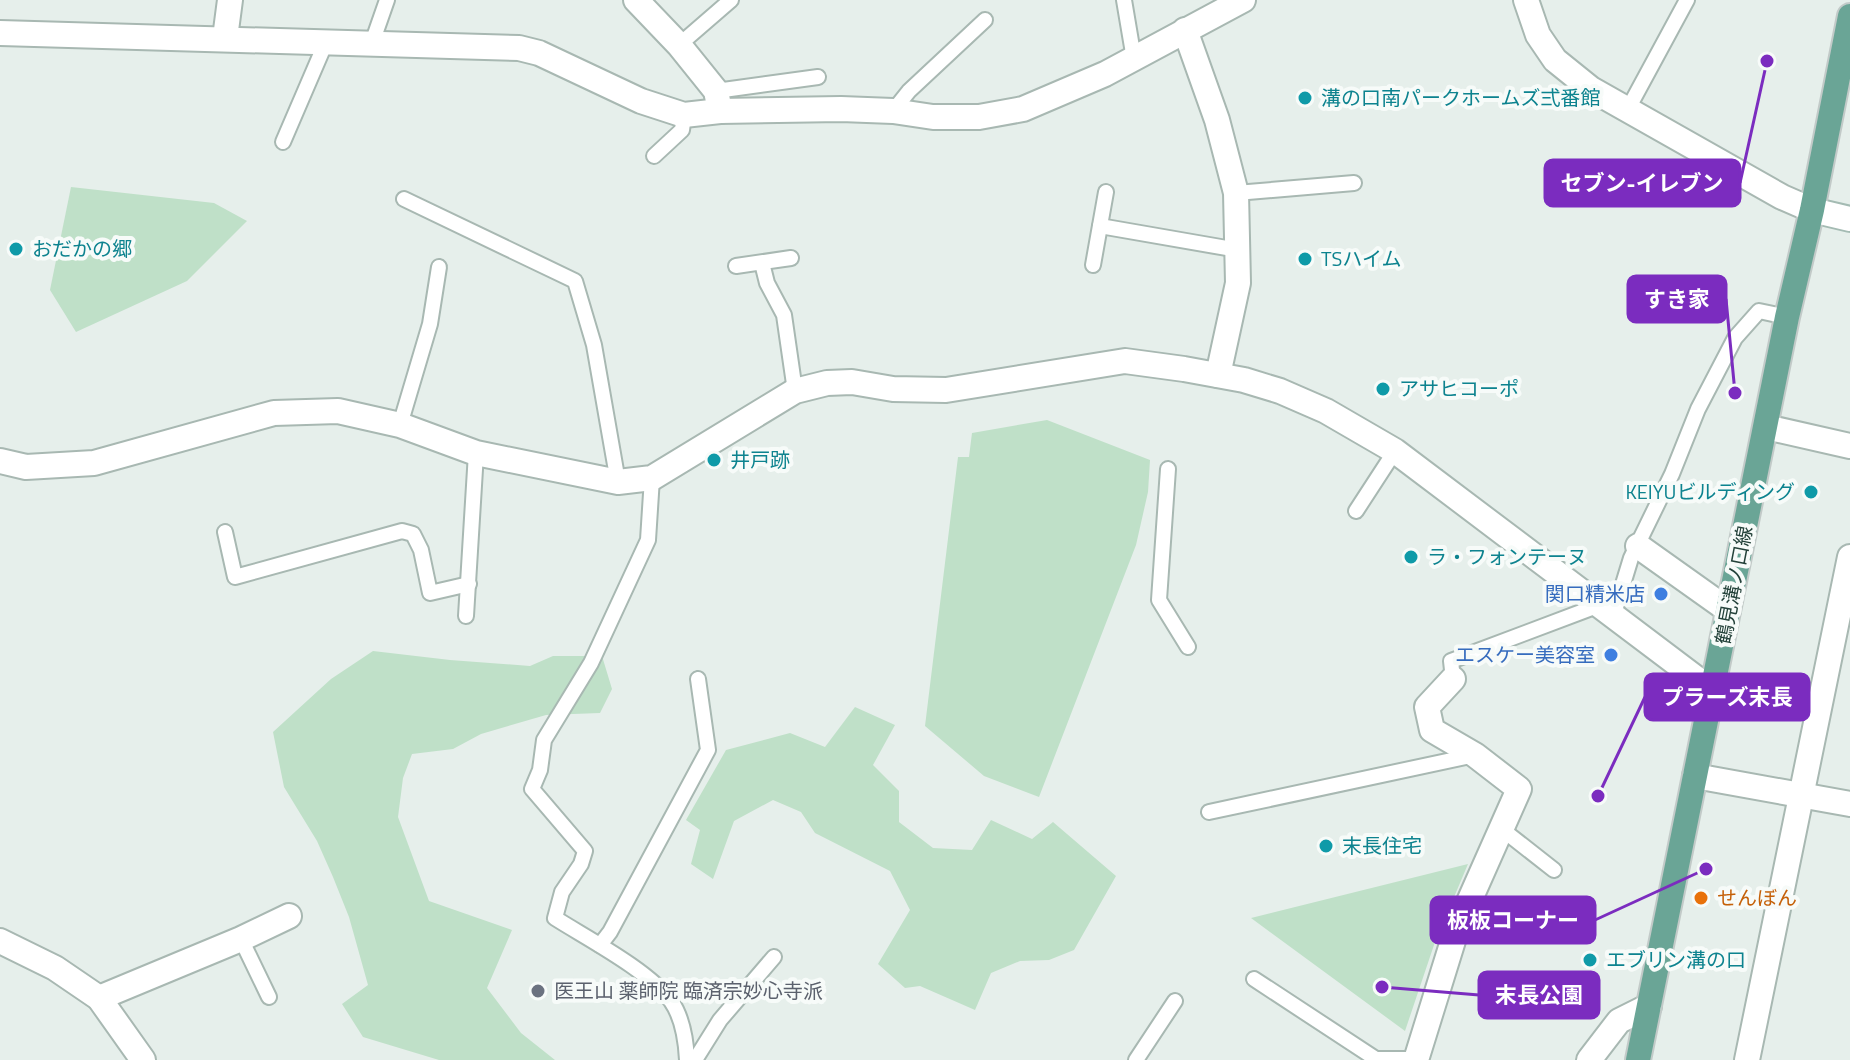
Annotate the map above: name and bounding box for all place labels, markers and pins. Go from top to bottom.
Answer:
place label: 溝の口南パークホームズ弍番館 [1321,82,1600,113]
marker: 溝の口南パークホームズ弍番館 [1296,89,1314,107]
callout: セブン-イレブン [1545,160,1740,206]
place label: おだかの郷 [32,233,132,264]
marker: おだかの郷 [7,240,25,258]
place label: TSハイム [1321,243,1402,274]
marker: TSハイム [1296,250,1314,268]
callout: すき家 [1628,276,1726,322]
place label: アサヒコーポ [1399,373,1519,404]
marker: アサヒコーポ [1374,380,1392,398]
place label: 井戸跡 [730,444,790,475]
marker: 井戸跡 [705,451,723,469]
place label: KEIYUビルディング [1625,476,1795,507]
marker: KEIYUビルディング [1802,483,1820,501]
place label: ラ・フォンテーヌ [1427,541,1587,572]
marker: ラ・フォンテーヌ [1402,548,1420,566]
place label: 関口精米店 [1545,578,1645,609]
marker: 関口精米店 [1652,585,1670,603]
place label: エスケー美容室 [1455,639,1595,670]
marker: エスケー美容室 [1602,646,1620,664]
callout: プラーズ末長 [1645,674,1809,720]
place label: 末長住宅 [1342,830,1422,861]
marker: 末長住宅 [1317,837,1335,855]
place label: せんぼん [1717,882,1797,913]
marker: せんぼん [1692,889,1710,907]
callout: 板板コーナー [1431,897,1595,943]
place label: エブリン溝の口 [1606,944,1746,975]
marker: エブリン溝の口 [1581,951,1599,969]
callout: 末長公園 [1479,972,1599,1018]
place label: 医王山 薬師院 臨済宗妙心寺派 [554,975,823,1006]
marker: 医王山 薬師院 臨済宗妙心寺派 [529,982,547,1000]

